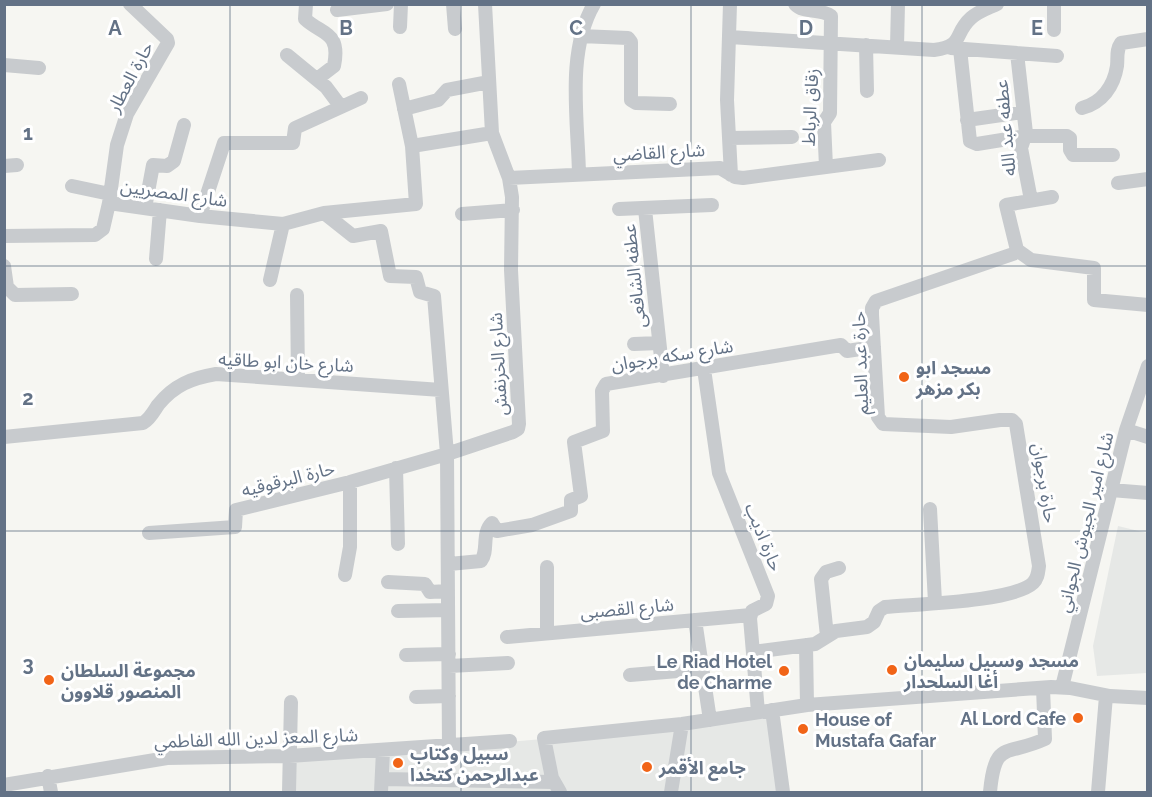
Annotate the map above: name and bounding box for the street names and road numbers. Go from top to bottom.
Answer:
street label: حارة العطار [102,38,158,117]
street label: زقاق الرباط [797,68,824,146]
street label: عطفه عبد الله [990,79,1020,177]
street label: شارع القاضي [612,139,706,169]
street label: شارع المصريين [119,175,229,215]
street label: عطفه الشافعى [618,223,651,329]
street label: حارة عبد العليم [848,311,875,415]
street label: شارع الخرنفش [485,312,515,416]
street label: شارع سكه برجوان [609,335,735,379]
street label: شارع خان ابو طاقيه [218,348,354,380]
street label: شارع امير الجيوش الجواني [1052,430,1121,615]
street label: حارة برجوان [1027,442,1062,525]
street label: حارة البرقوقيه [239,457,337,502]
street label: حارة اديب [740,500,787,574]
street label: شارع القصبى [579,593,675,627]
street label: شارع المعز لدين الله الفاطمي [154,724,359,756]

